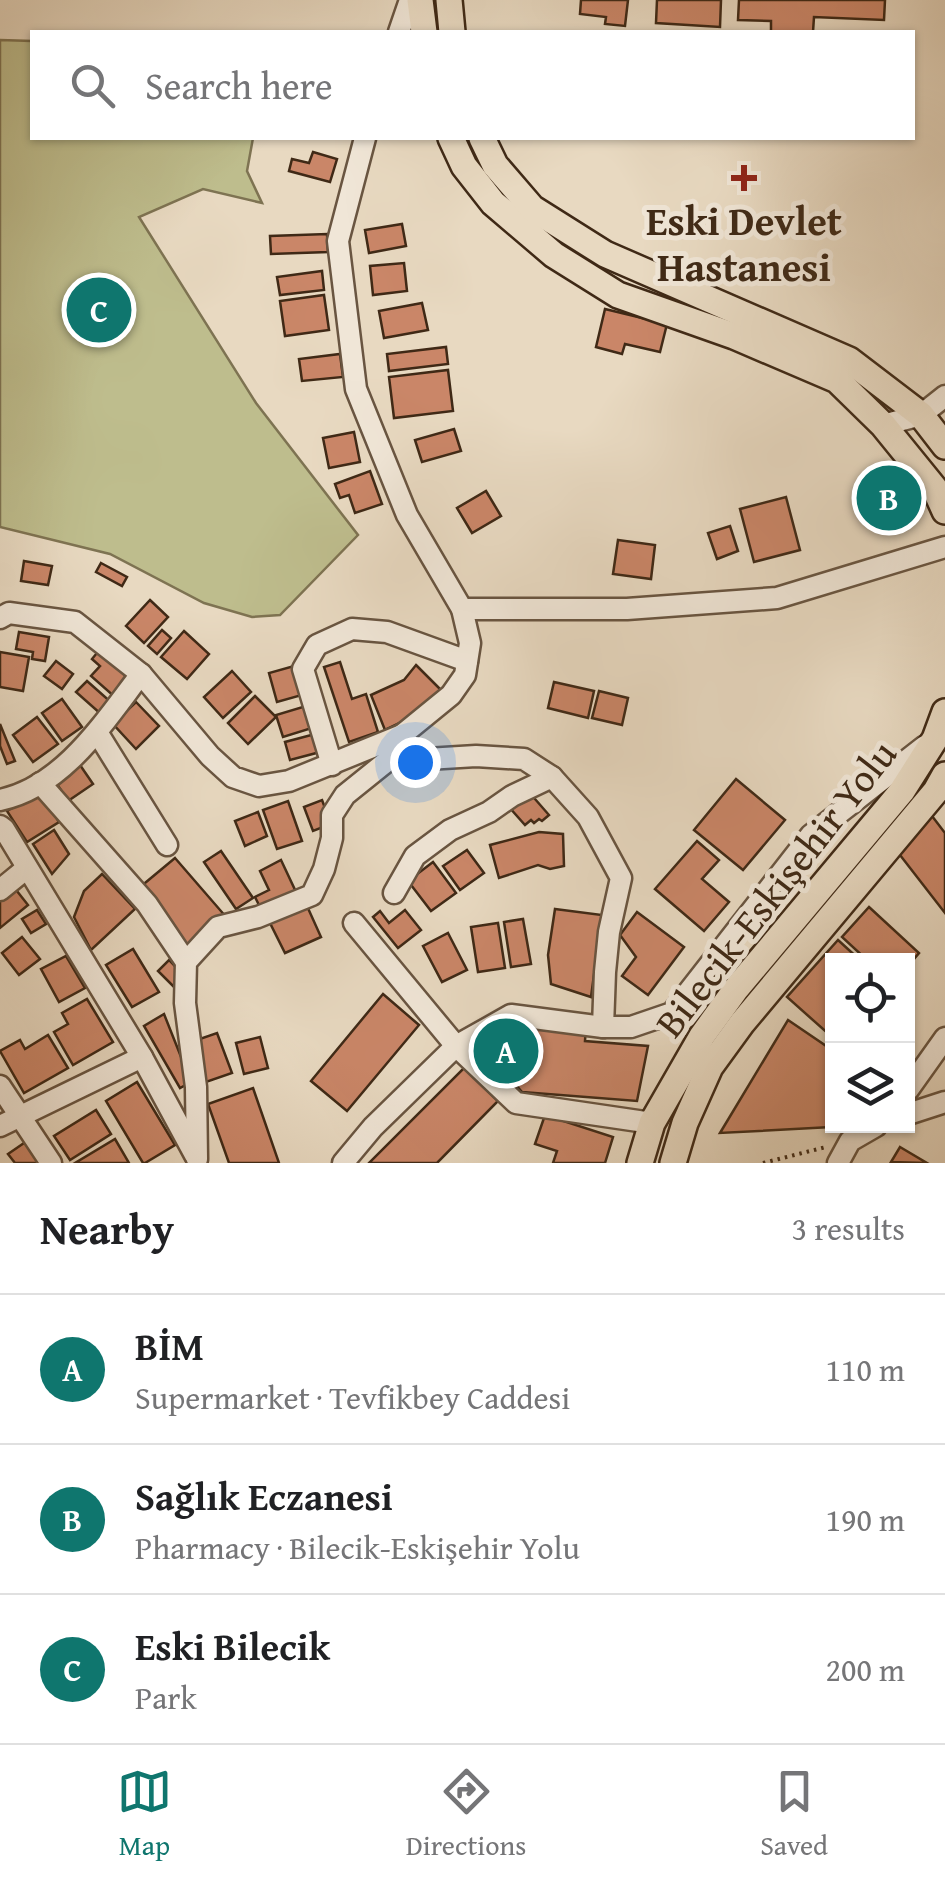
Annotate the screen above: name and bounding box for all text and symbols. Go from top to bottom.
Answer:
search box [30,30,915,140]
text: Search here [145,57,333,113]
icon: search [65,58,120,113]
marker: Eski Devlet Hastanesi [731,165,757,191]
place label: Eski Devlet Hastanesi [646,191,842,296]
pin: C [66,272,132,348]
pin: B [856,460,922,536]
street label: Bilecik-Eskişehir Yolu [640,726,910,1049]
your location [390,737,441,788]
map controls [825,953,915,1133]
button: locate [825,953,915,1043]
pin: A [474,1014,538,1088]
button: layers [825,1043,915,1133]
text: Nearby [40,1198,174,1259]
text: 3 results [792,1205,905,1252]
text: BİM [135,1318,204,1374]
text: A [62,1346,83,1393]
text: 110 m [826,1346,905,1393]
text: Supermarket · Tevfikbey Caddesi [135,1374,570,1421]
text: Sağlık Eczanesi [135,1468,393,1524]
text: B [63,1496,82,1543]
text: 190 m [826,1496,905,1543]
text: Pharmacy · Bilecik-Eskişehir Yolu [135,1524,580,1571]
text: Eski Bilecik [135,1618,330,1674]
text: C [63,1646,82,1693]
text: 200 m [826,1646,905,1693]
text: Park [135,1674,197,1721]
tab: Map [117,1764,172,1865]
tab: Directions [406,1764,526,1865]
tab: Saved [760,1764,828,1865]

